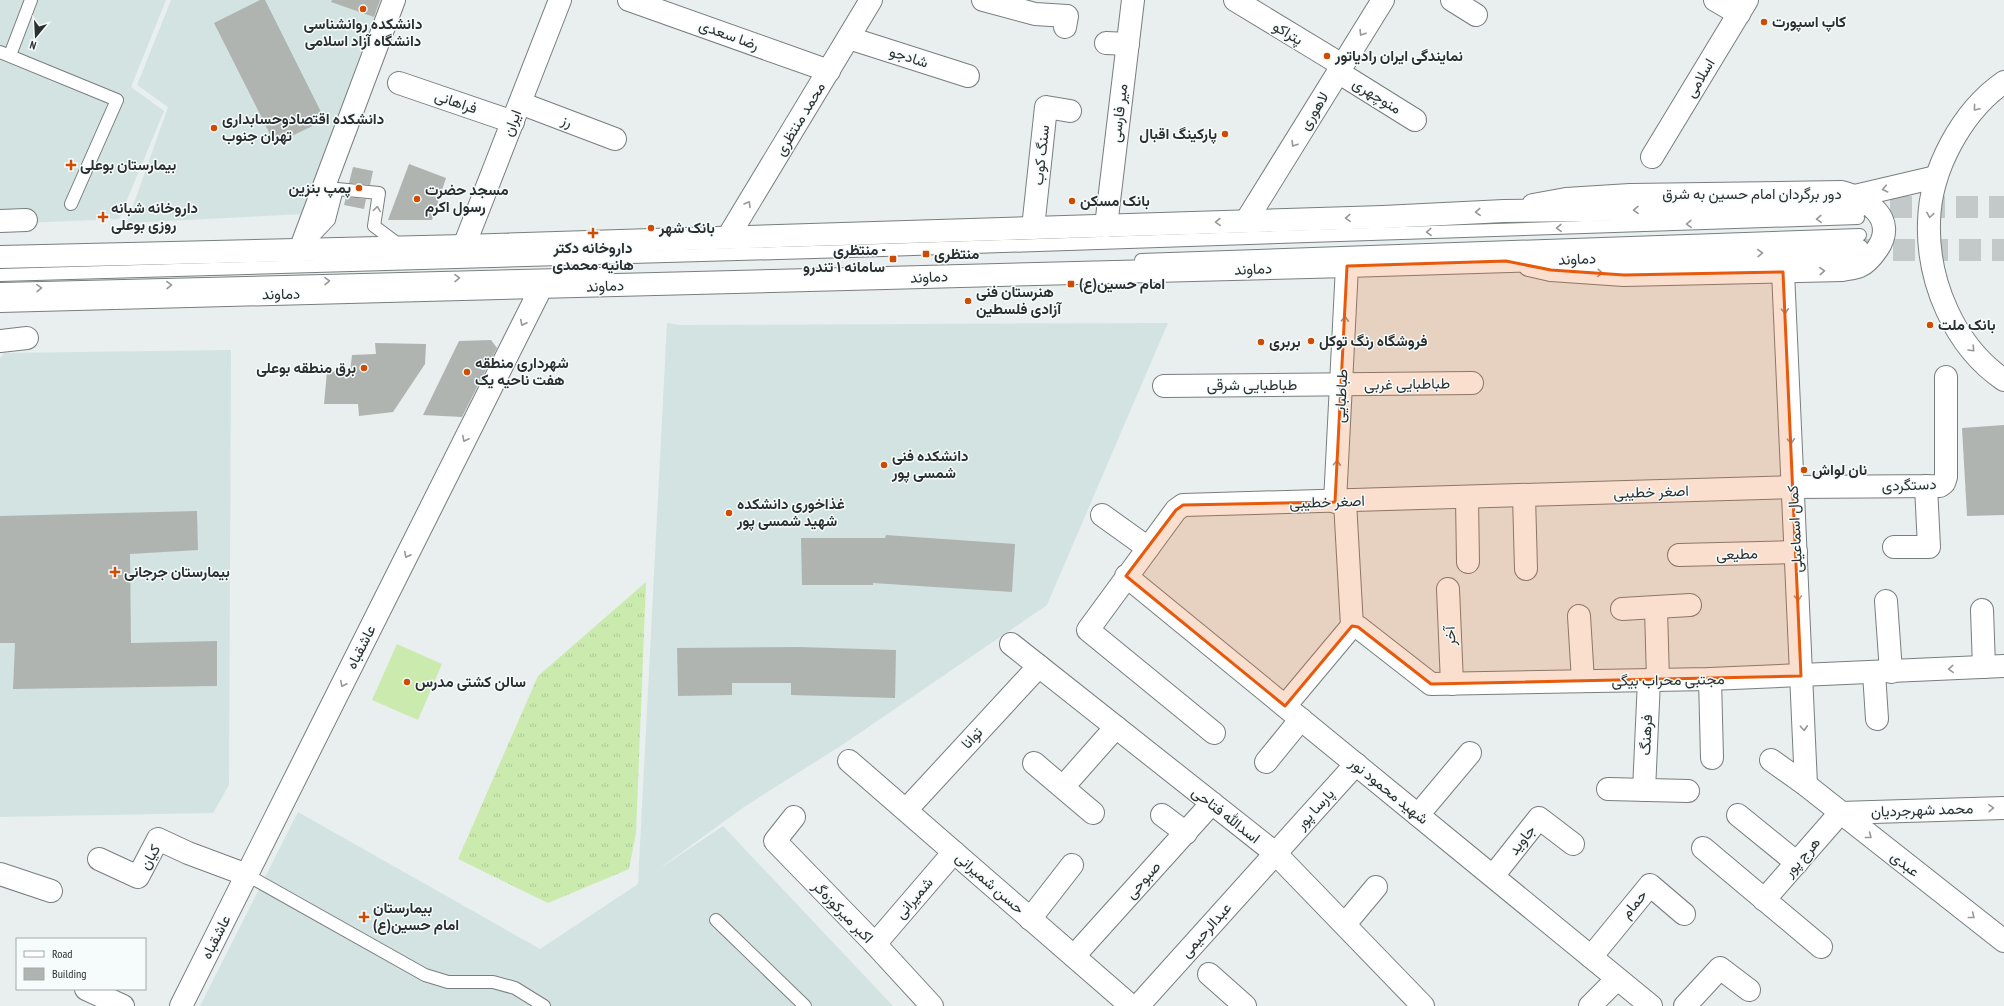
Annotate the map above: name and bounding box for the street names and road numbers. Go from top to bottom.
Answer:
street label: رضا سعدی [696,15,762,55]
street label: پتراکو [1269,16,1307,50]
street label: شادجو [887,41,931,72]
street label: اسلامی [1681,55,1719,101]
street label: منوچهری [1349,73,1405,119]
street label: محمد منتظری [770,78,830,160]
street label: میر فارسی [1105,82,1133,144]
street label: فراهانی [432,85,480,119]
street label: لاهوری [1295,88,1333,134]
street label: ایران [498,107,525,139]
street label: رز [558,110,575,131]
street label: سنگ کوب [1028,124,1053,186]
street label: دور برگردان امام حسین به شرق [1662,184,1842,204]
street label: دماوند [1558,248,1596,269]
street label: دماوند [1234,258,1272,279]
street label: دماوند [910,266,948,287]
street label: دماوند [586,275,624,296]
street label: دماوند [262,284,300,303]
street label: طباطبایی [1330,368,1352,424]
street label: طباطبایی غربی [1364,373,1451,395]
street label: طباطبایی شرقی [1207,375,1298,395]
street label: دستگردی [1881,474,1937,496]
street label: اصغر خطیبی [1613,481,1689,503]
street label: کمال اسماعیلی [1783,484,1807,573]
street label: اصغر خطیبی [1289,491,1365,513]
street label: مطیعی [1716,543,1758,565]
street label: عاشقباه [341,621,380,672]
street label: آخر [1439,624,1460,647]
street label: مجتبی محراب بیگی [1611,669,1725,691]
street label: فرهنگ [1635,714,1656,756]
street label: توانا [957,722,987,753]
street label: شهید محمود نور [1345,752,1433,828]
street label: اسدالله فتاحی [1188,782,1264,848]
street label: پارسا پور [1291,784,1339,835]
street label: محمد شهرجردیان [1870,798,1974,821]
street label: جاوید [1504,821,1539,859]
street label: هرج پور [1778,833,1826,883]
street label: کیان [135,840,165,873]
street label: عبدی [1886,846,1924,882]
street label: حسن شمیرانی [951,847,1029,919]
street label: صبوحی [1121,857,1165,903]
street label: شمیرانی [890,873,938,923]
street label: اکبر میرکوزه‌گر [808,876,878,947]
street label: حمام [1616,885,1652,923]
street label: عبدالرحیمی [1176,898,1236,962]
street label: عاشقباه [196,911,235,962]

